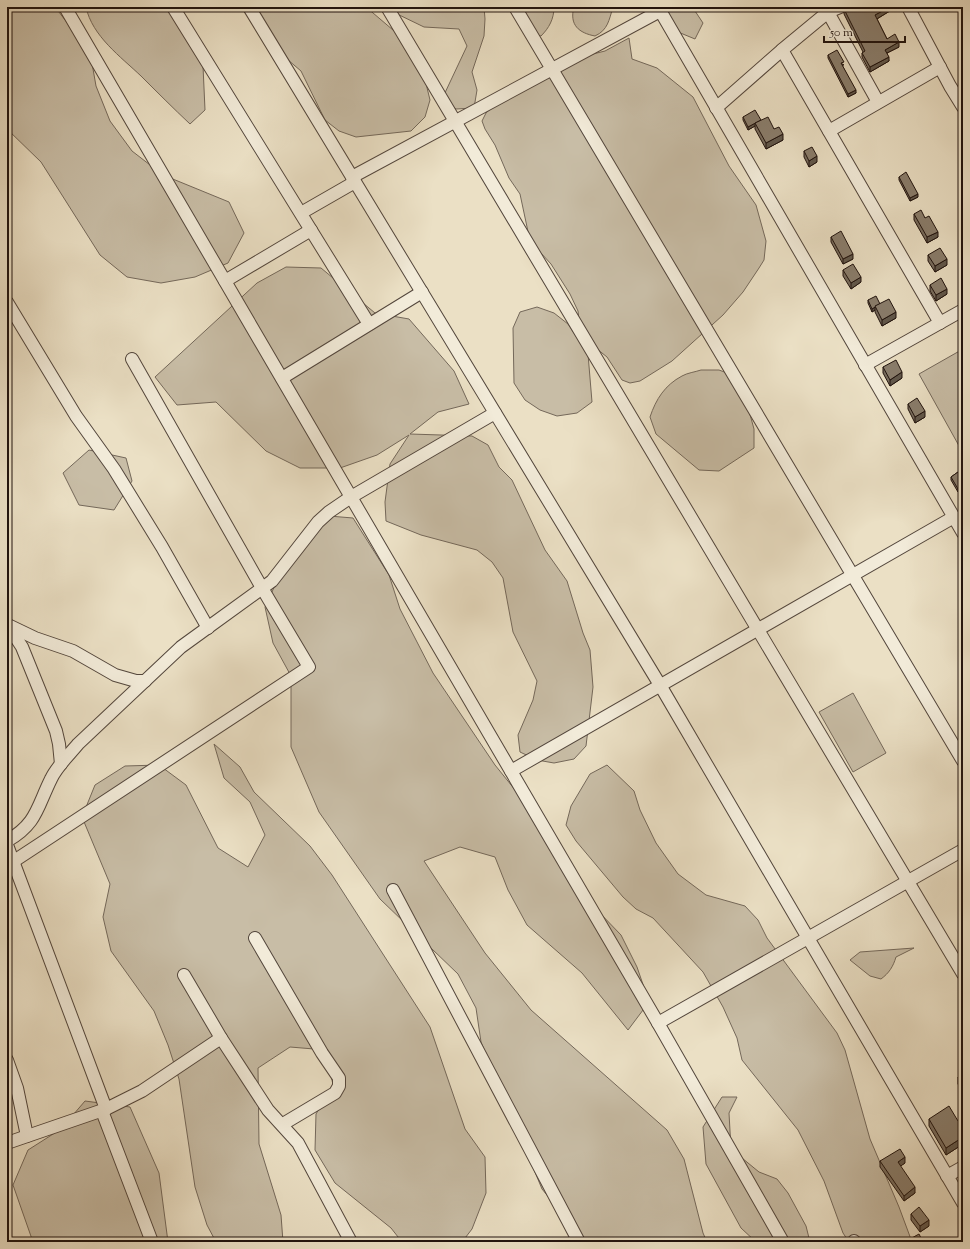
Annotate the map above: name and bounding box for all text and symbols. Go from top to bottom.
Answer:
scale bar [824,18,905,44]
text: 50 m [829,24,853,42]

